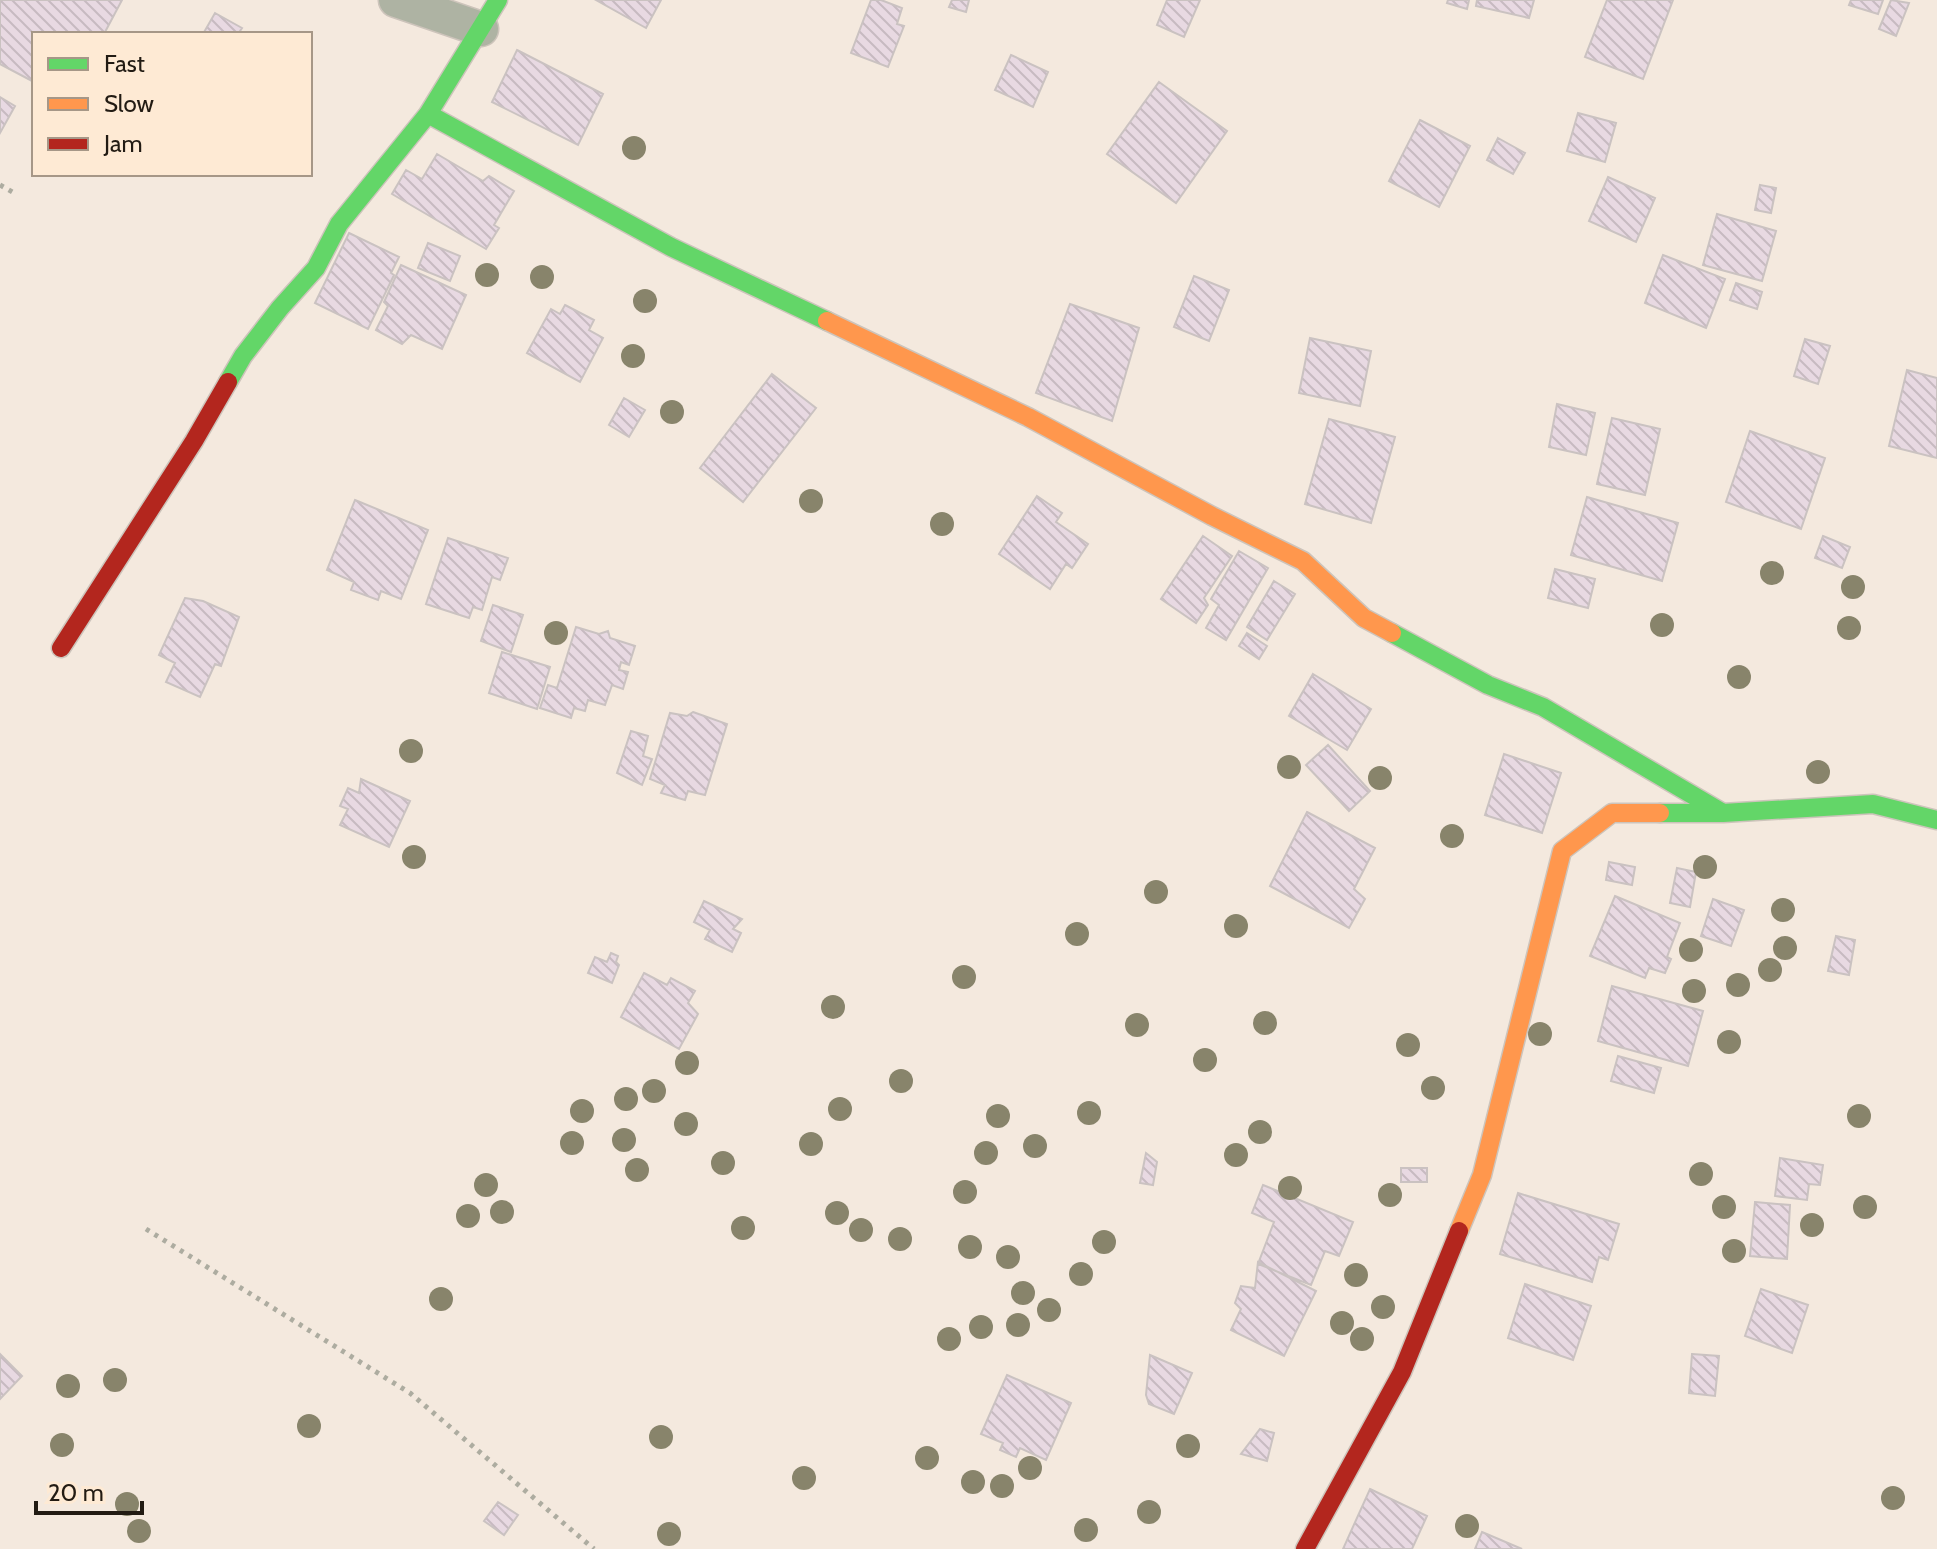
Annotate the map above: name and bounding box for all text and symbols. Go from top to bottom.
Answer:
legend [32,32,312,176]
text: Fast [104,49,145,78]
text: Slow [104,89,154,118]
text: Jam [103,129,142,158]
scale bar [36,1465,142,1515]
text: 20 m [48,1478,104,1507]

